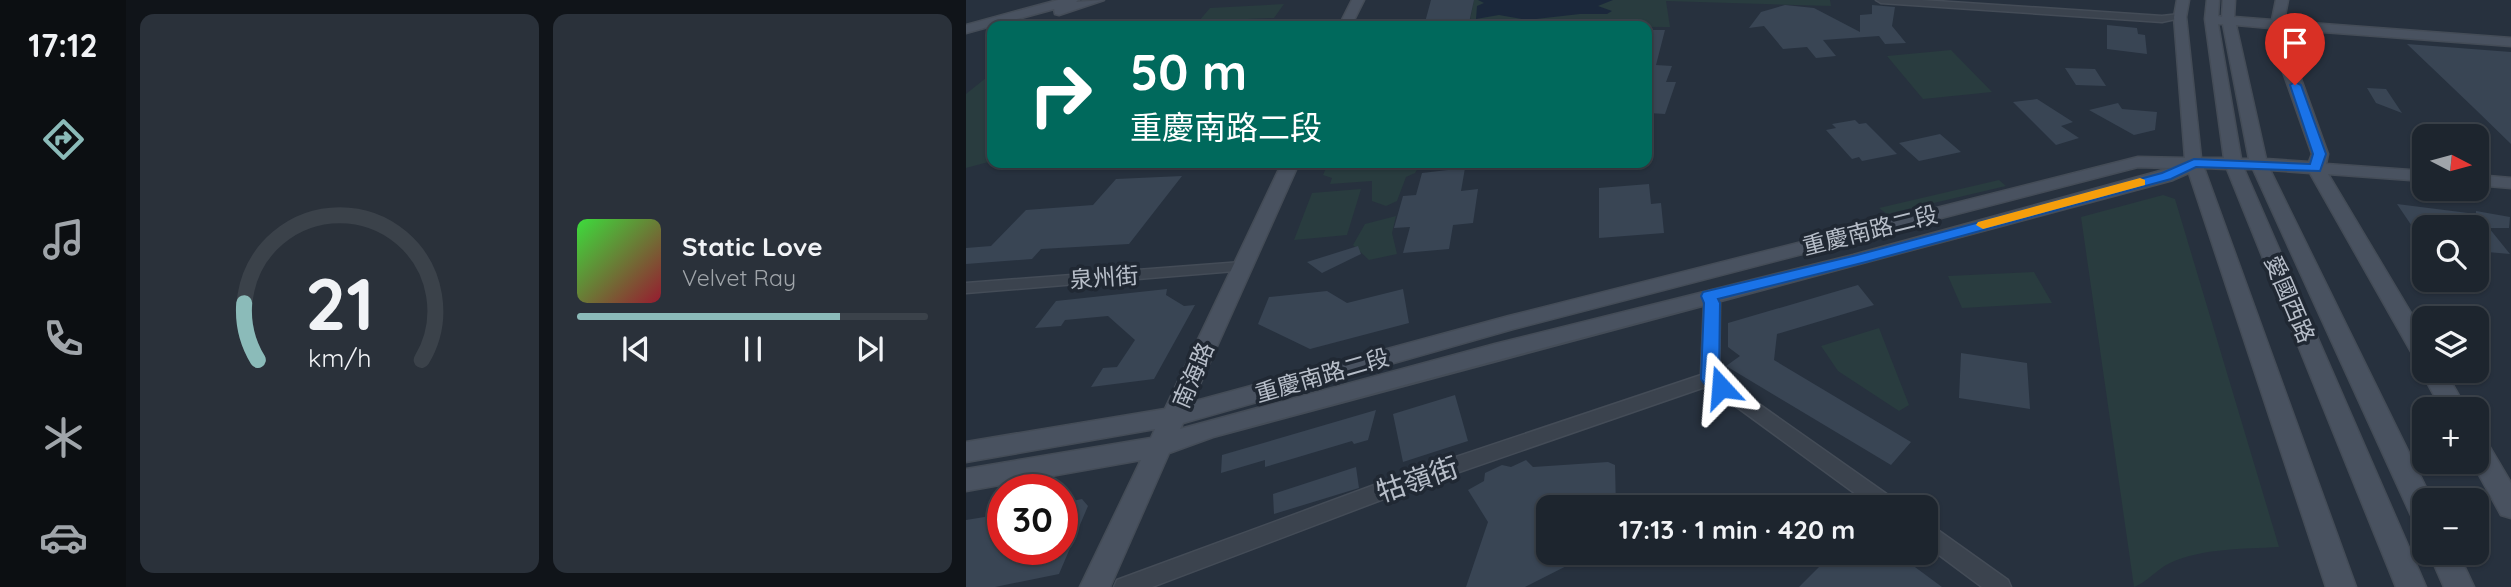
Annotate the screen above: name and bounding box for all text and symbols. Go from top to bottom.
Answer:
pin [2265,13,2325,85]
icon: arrive [2276,24,2314,62]
text: 17:12 [28,25,98,65]
text: 50 m [1130,41,1247,102]
icon: right [1015,49,1106,140]
text: 重慶南路二段 [1130,107,1322,147]
icon: directions [39,115,88,164]
north arrow [2412,124,2488,201]
map controls [2412,124,2489,565]
street label: 重慶南路二段 [1800,199,1940,261]
icon: music [39,215,88,264]
button: search [2412,215,2489,292]
text: Static Love [682,230,823,263]
street label: 愛國西路 [2259,251,2321,347]
text: 21 [305,257,374,348]
street label: 泉州街 [1069,260,1139,294]
text: Velvet Ray [682,263,796,292]
button: layers [2412,306,2489,383]
icon: phone [39,314,88,363]
icon: previous [617,330,655,368]
icon: pause [734,330,772,368]
icon: next [851,330,889,368]
street label: 南海路 [1166,338,1220,412]
text: km/h [308,341,371,372]
street label: 重慶南路二段 [1252,342,1392,408]
position arrow [1684,350,1758,424]
button: + [2412,397,2489,474]
icon: climate [39,413,88,462]
street label: 牯嶺街 [1372,449,1462,509]
speed limit sign: 30 [987,474,1078,565]
button: − [2412,488,2489,565]
icon: car [39,513,88,562]
text: 17:13 · 1 min · 420 m [1619,513,1855,546]

